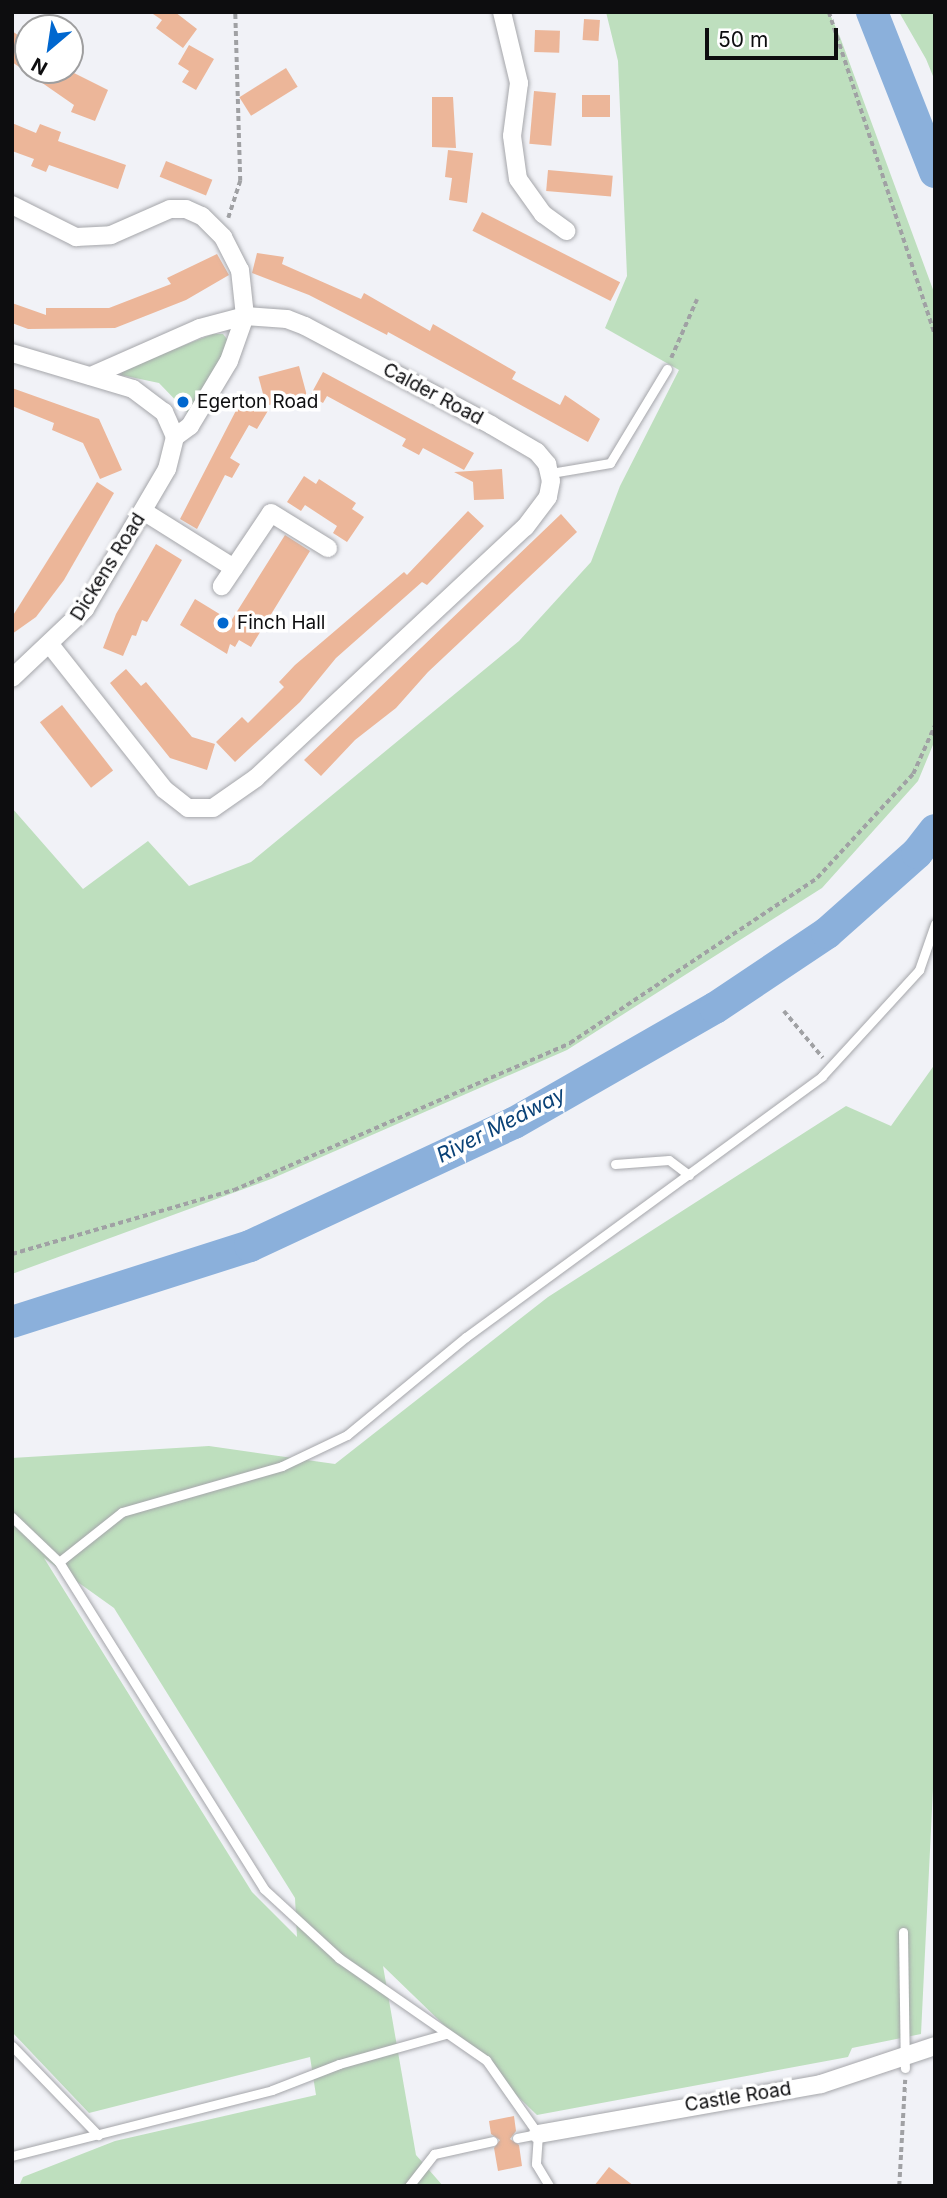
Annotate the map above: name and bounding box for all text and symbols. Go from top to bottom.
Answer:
north arrow [14,14,84,84]
scale bar [709,14,842,58]
text: 50 m [718,27,768,52]
text: N [28,52,51,80]
street label: Calder Road [379,358,487,430]
place label: Egerton Road [197,391,318,413]
marker: Egerton Road [175,394,191,410]
street label: Dickens Road [66,509,150,625]
place label: Finch Hall [237,612,325,634]
marker: Finch Hall [215,615,231,631]
water label: River Medway [432,1082,570,1168]
street label: Castle Road [683,2077,793,2117]

